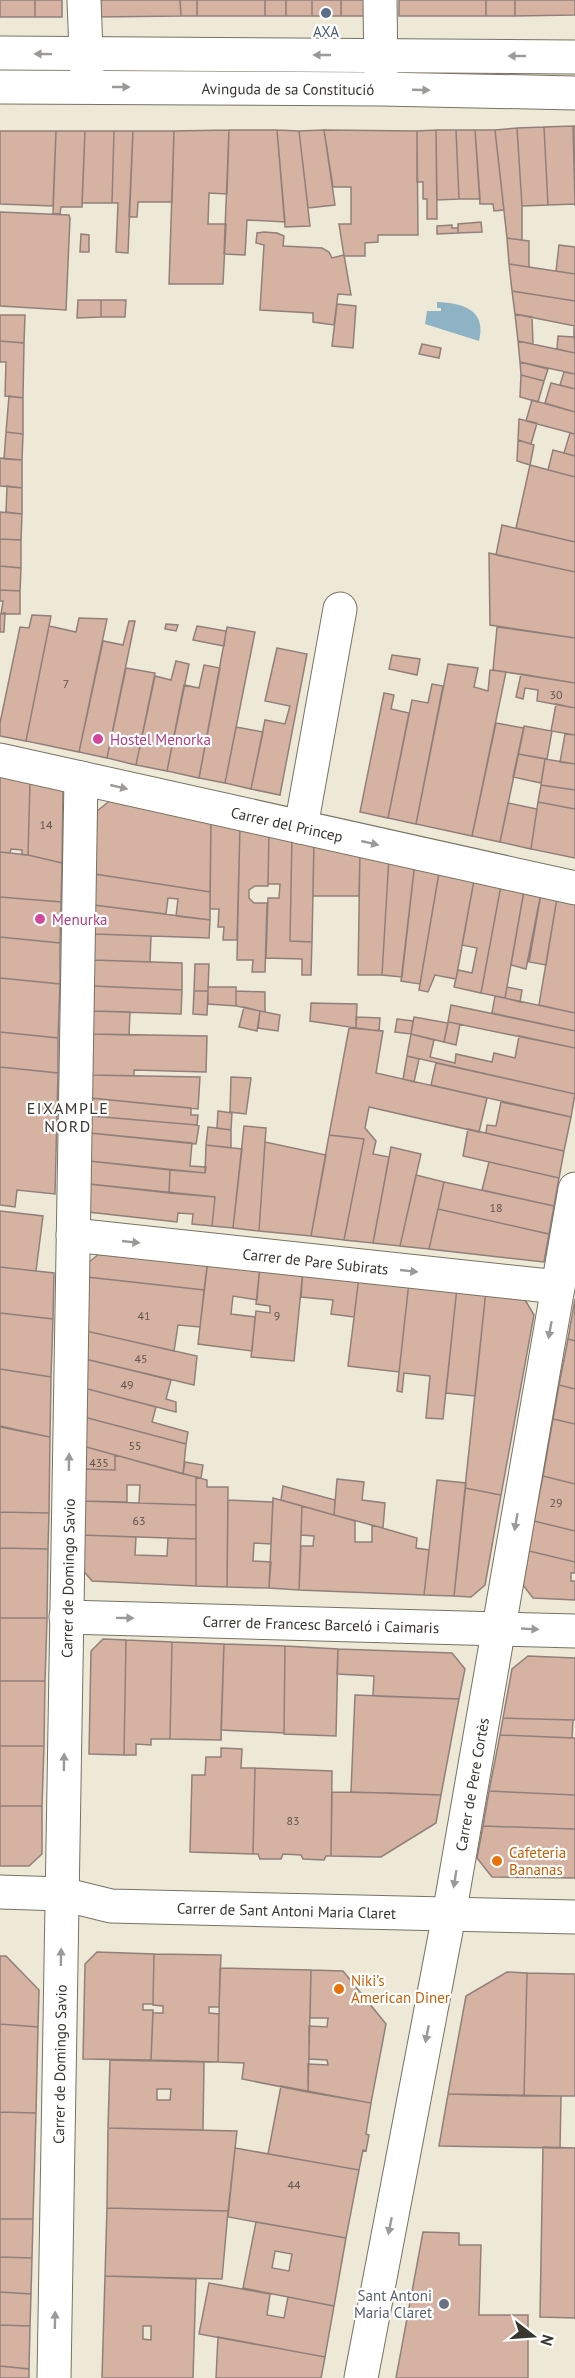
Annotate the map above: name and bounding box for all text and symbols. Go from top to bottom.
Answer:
marker: AXA [319,6,333,20]
place label: AXA [313,22,339,41]
one-way arrow [33,49,52,59]
one-way arrow [312,50,331,60]
one-way arrow [507,51,526,61]
street label: Avinguda de sa Constitució [202,79,374,98]
one-way arrow [112,82,131,92]
one-way arrow [412,85,431,95]
house number: 7 [63,676,69,691]
house number: 30 [549,687,563,702]
place label: Hostel Menorka [110,730,211,749]
marker: Hostel Menorka [91,732,105,746]
one-way arrow [109,783,128,792]
street label: Carrer del Princep [229,802,345,846]
house number: 14 [39,817,53,832]
one-way arrow [361,839,380,848]
place label: Menurka [52,910,108,929]
marker: Menurka [33,912,47,926]
district label: EIXAMPLE NORD [27,1098,109,1136]
house number: 18 [489,1200,503,1215]
one-way arrow [122,1237,141,1246]
street label: Carrer de Pare Subirats [242,1244,390,1278]
one-way arrow [399,1266,418,1276]
house number: 41 [137,1308,151,1323]
house number: 9 [274,1308,280,1323]
one-way arrow [545,1320,554,1339]
house number: 45 [134,1351,148,1366]
house number: 49 [120,1377,134,1392]
house number: 55 [128,1438,142,1453]
one-way arrow [64,1452,74,1471]
house number: 435 [89,1455,109,1470]
house number: 29 [549,1495,563,1510]
street label: Carrer de Domingo Savio [57,1498,78,1658]
one-way arrow [512,1512,521,1531]
house number: 63 [132,1513,146,1528]
street label: Carrer de Francesc Barceló i Caimaris [202,1611,439,1637]
one-way arrow [115,1613,134,1623]
one-way arrow [520,1625,539,1634]
street label: Carrer de Pere Cortès [451,1716,493,1852]
one-way arrow [59,1752,69,1771]
house number: 83 [286,1813,300,1828]
place label: Cafeteria Bananas [509,1843,566,1879]
marker: Cafeteria Bananas [490,1854,504,1868]
one-way arrow [450,1870,459,1889]
street label: Carrer de Sant Antoni Maria Claret [177,1898,396,1922]
one-way arrow [56,1947,66,1966]
place label: Niki’s American Diner [351,1971,450,2007]
marker: Niki’s American Diner [332,1982,346,1996]
street label: Carrer de Domingo Savio [48,1984,70,2144]
one-way arrow [422,2025,431,2044]
house number: 44 [287,2177,301,2192]
one-way arrow [385,2216,394,2235]
place label: Sant Antoni Maria Claret [354,2286,432,2322]
marker: Sant Antoni Maria Claret [437,2297,451,2311]
north arrow [503,2306,563,2366]
one-way arrow [50,2310,59,2329]
text: N [536,2332,558,2348]

